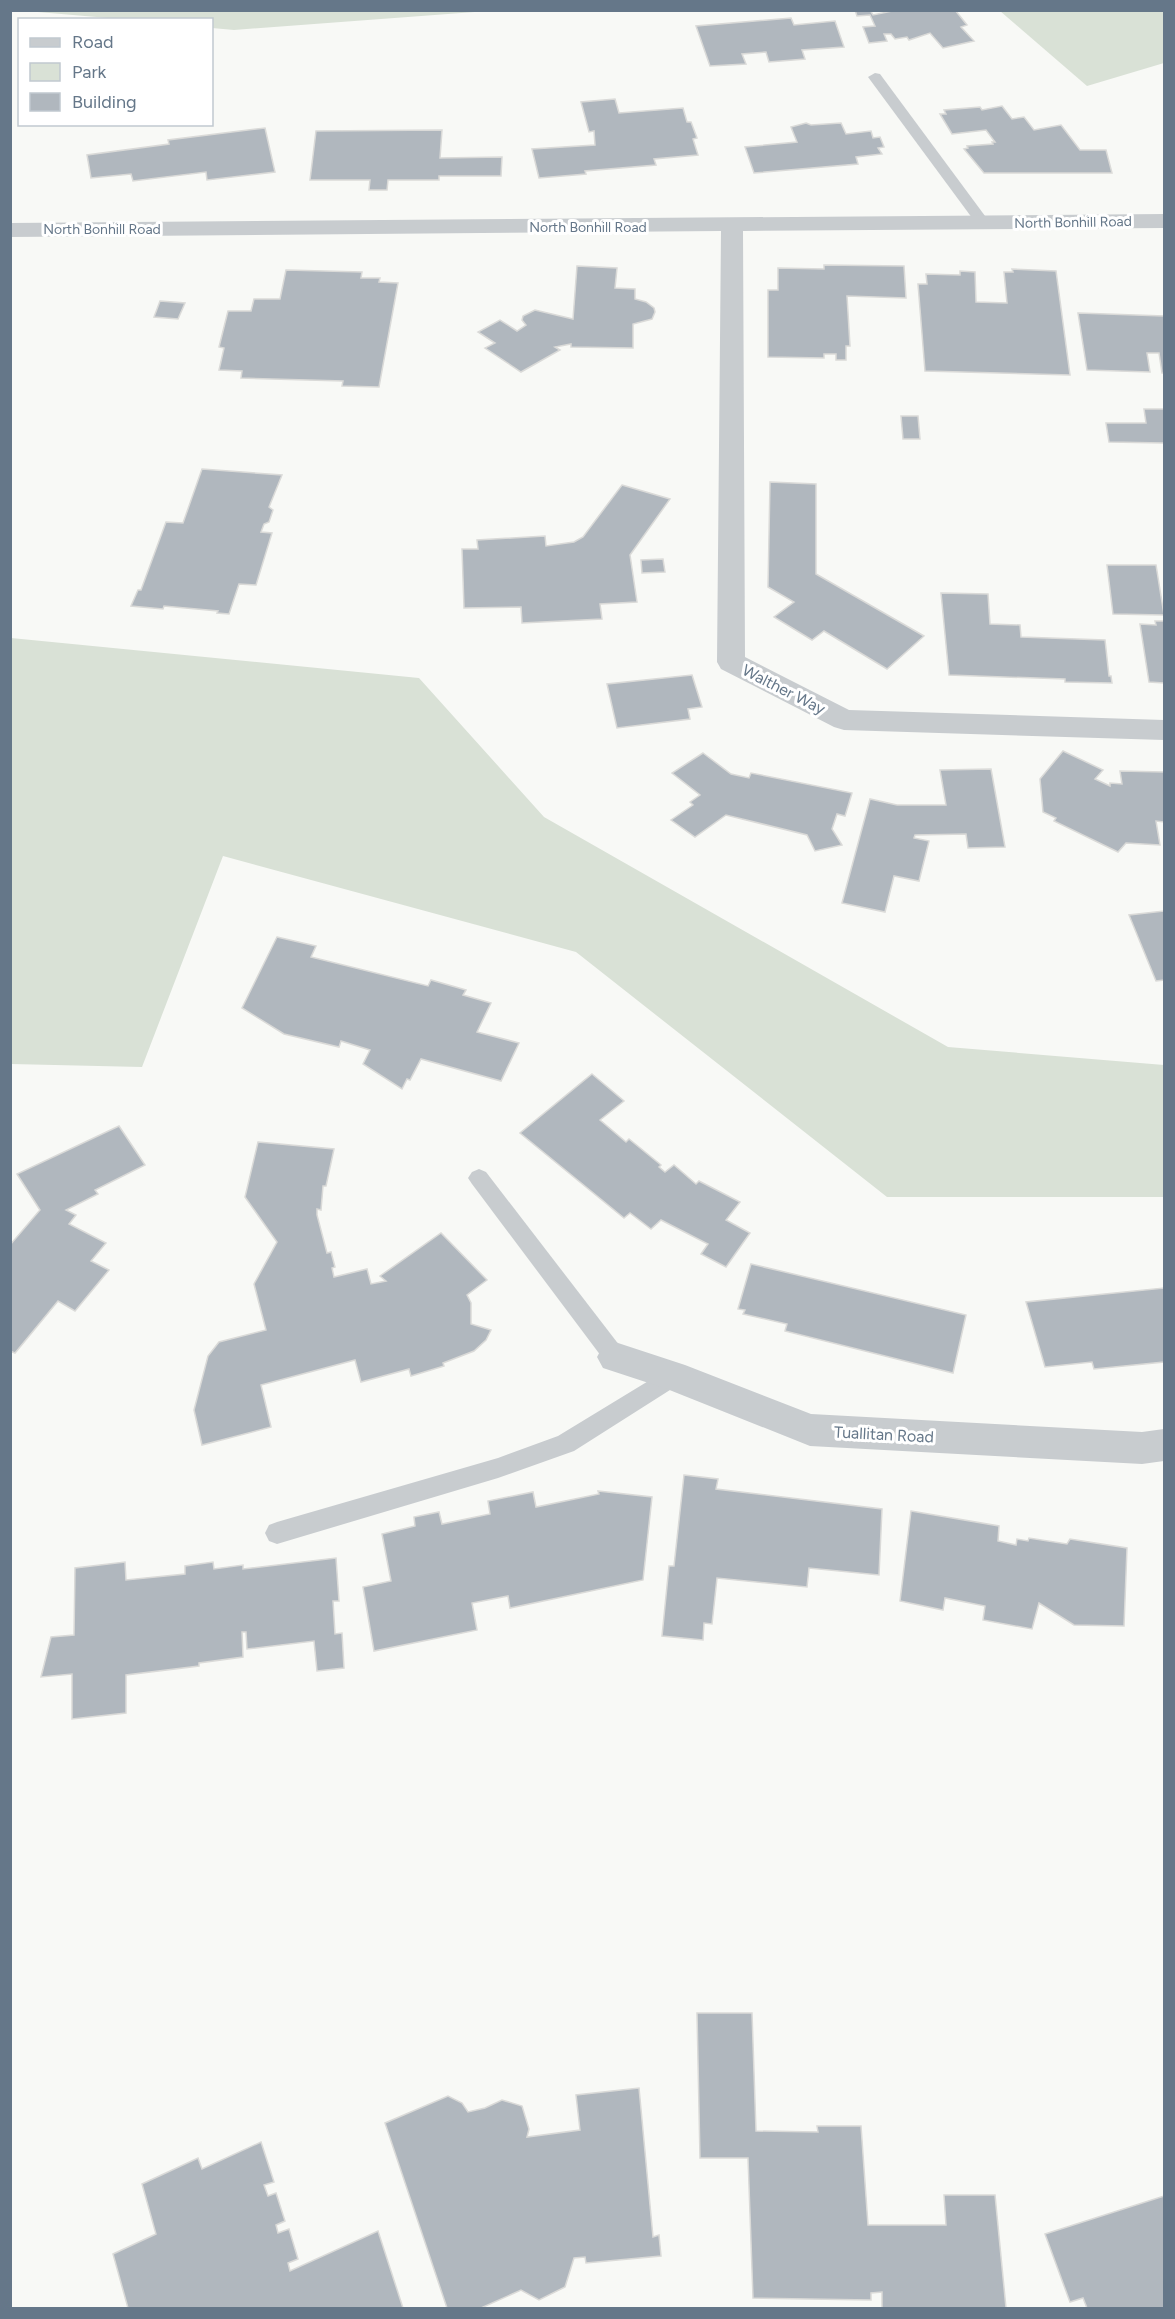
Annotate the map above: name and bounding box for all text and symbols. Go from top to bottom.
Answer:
legend [18,18,213,126]
text: Road [72,31,113,53]
text: Park [72,61,107,83]
text: Building [72,91,137,113]
street label: North Bonhill Road [1014,213,1132,232]
street label: North Bonhill Road [529,219,647,236]
street label: North Bonhill Road [43,221,161,238]
street label: Walther Way [739,660,829,719]
street label: Tuallitan Road [834,1422,934,1447]

